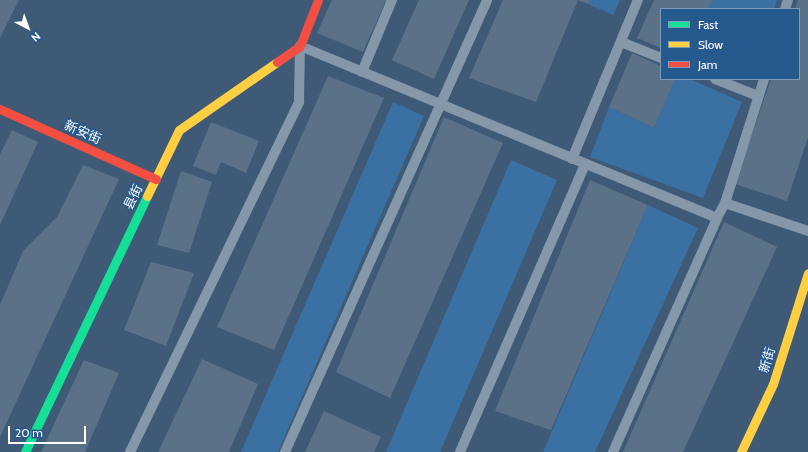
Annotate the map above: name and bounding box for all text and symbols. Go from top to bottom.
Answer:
north arrow [8,8,48,48]
legend [660,8,800,80]
text: Fast [698,17,718,32]
text: N [28,29,43,45]
text: Slow [698,37,723,52]
text: Jam [698,57,717,72]
street label: 新安街 [62,117,104,147]
street label: 县街 [120,182,146,212]
street label: 新街 [756,345,778,375]
scale bar [10,418,88,444]
text: 20 m [15,425,43,440]

